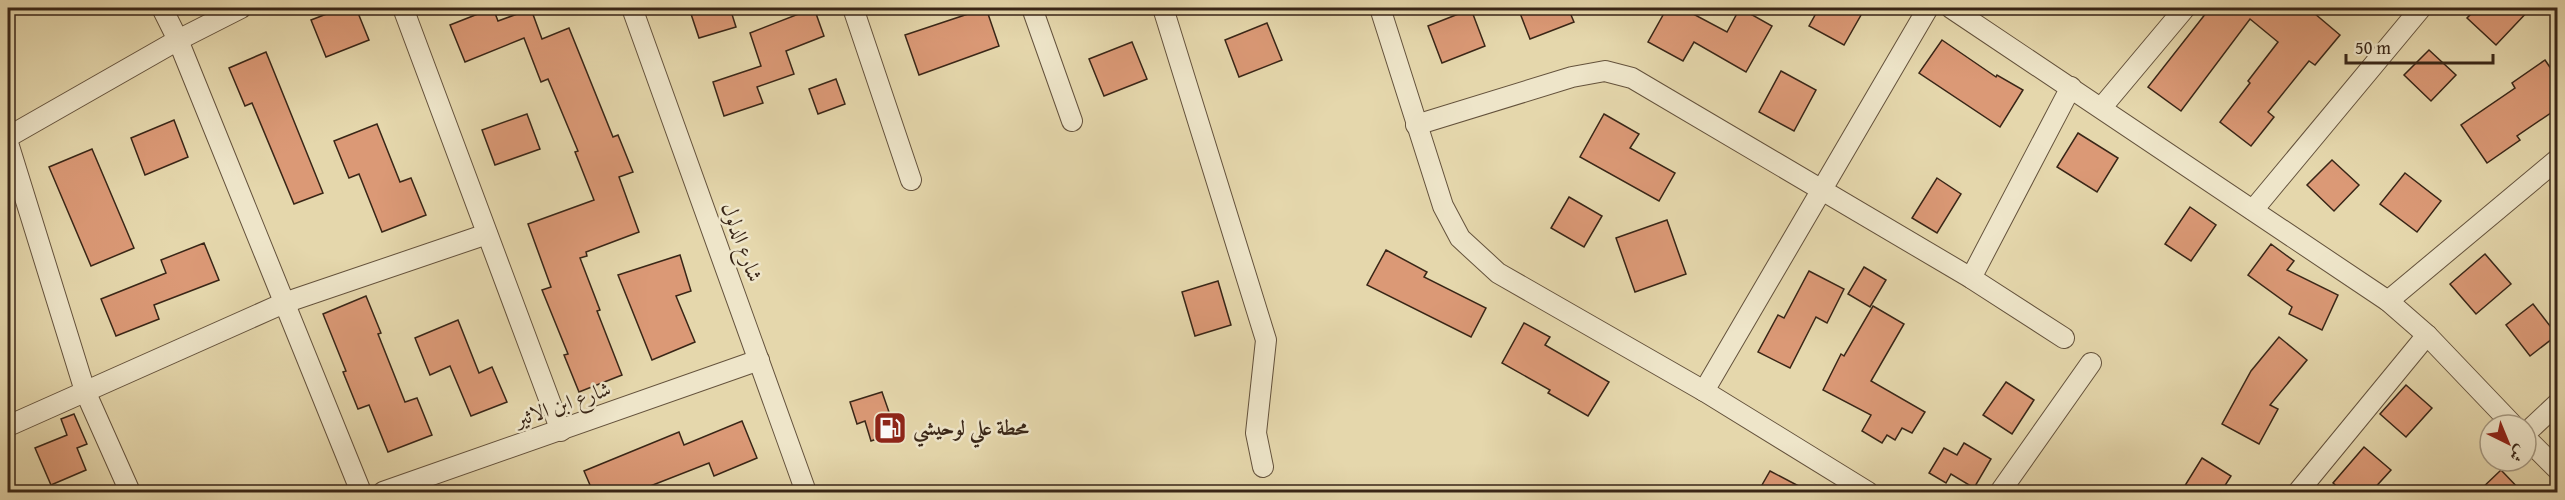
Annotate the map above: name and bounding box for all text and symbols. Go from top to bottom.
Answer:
scale bar [2346,27,2493,65]
text: 50 m [2355,34,2391,61]
street label: شارع الدلول [711,198,771,287]
street label: شارع ابن الاثير [509,373,616,438]
fuel station icon: محطة علي لوحيشي [872,410,908,446]
place label: محطة علي لوحيشي [913,412,1030,448]
north arrow [2478,413,2538,473]
text: ش [2504,440,2532,468]

